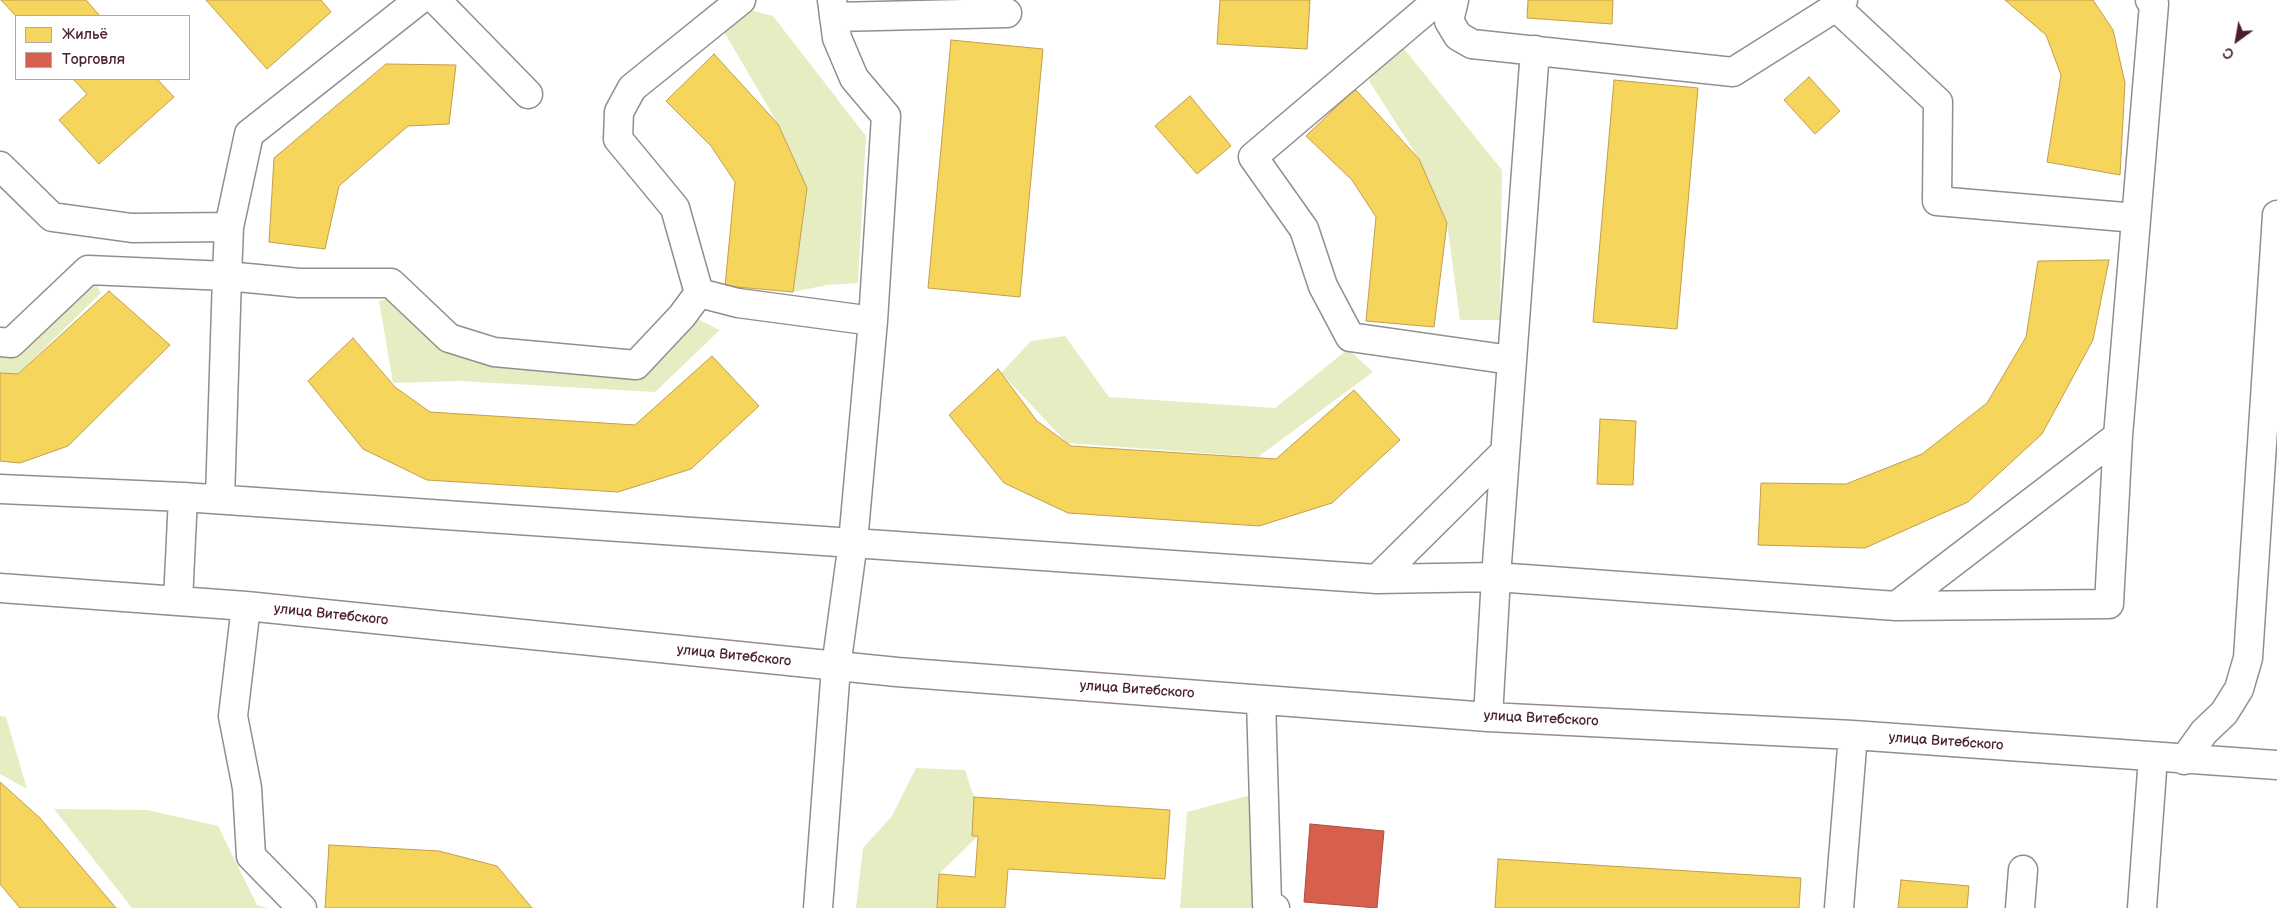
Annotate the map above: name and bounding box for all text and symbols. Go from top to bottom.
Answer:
legend [15,15,190,80]
north arrow [2212,15,2262,65]
text: Жильё [62,25,108,44]
text: С [2220,43,2237,63]
text: Торговля [62,50,125,69]
street label: улица Витебского [273,601,389,629]
street label: улица Витебского [676,642,792,670]
street label: улица Витебского [1079,678,1195,702]
street label: улица Витебского [1483,708,1599,730]
street label: улица Витебского [1888,730,2004,754]

